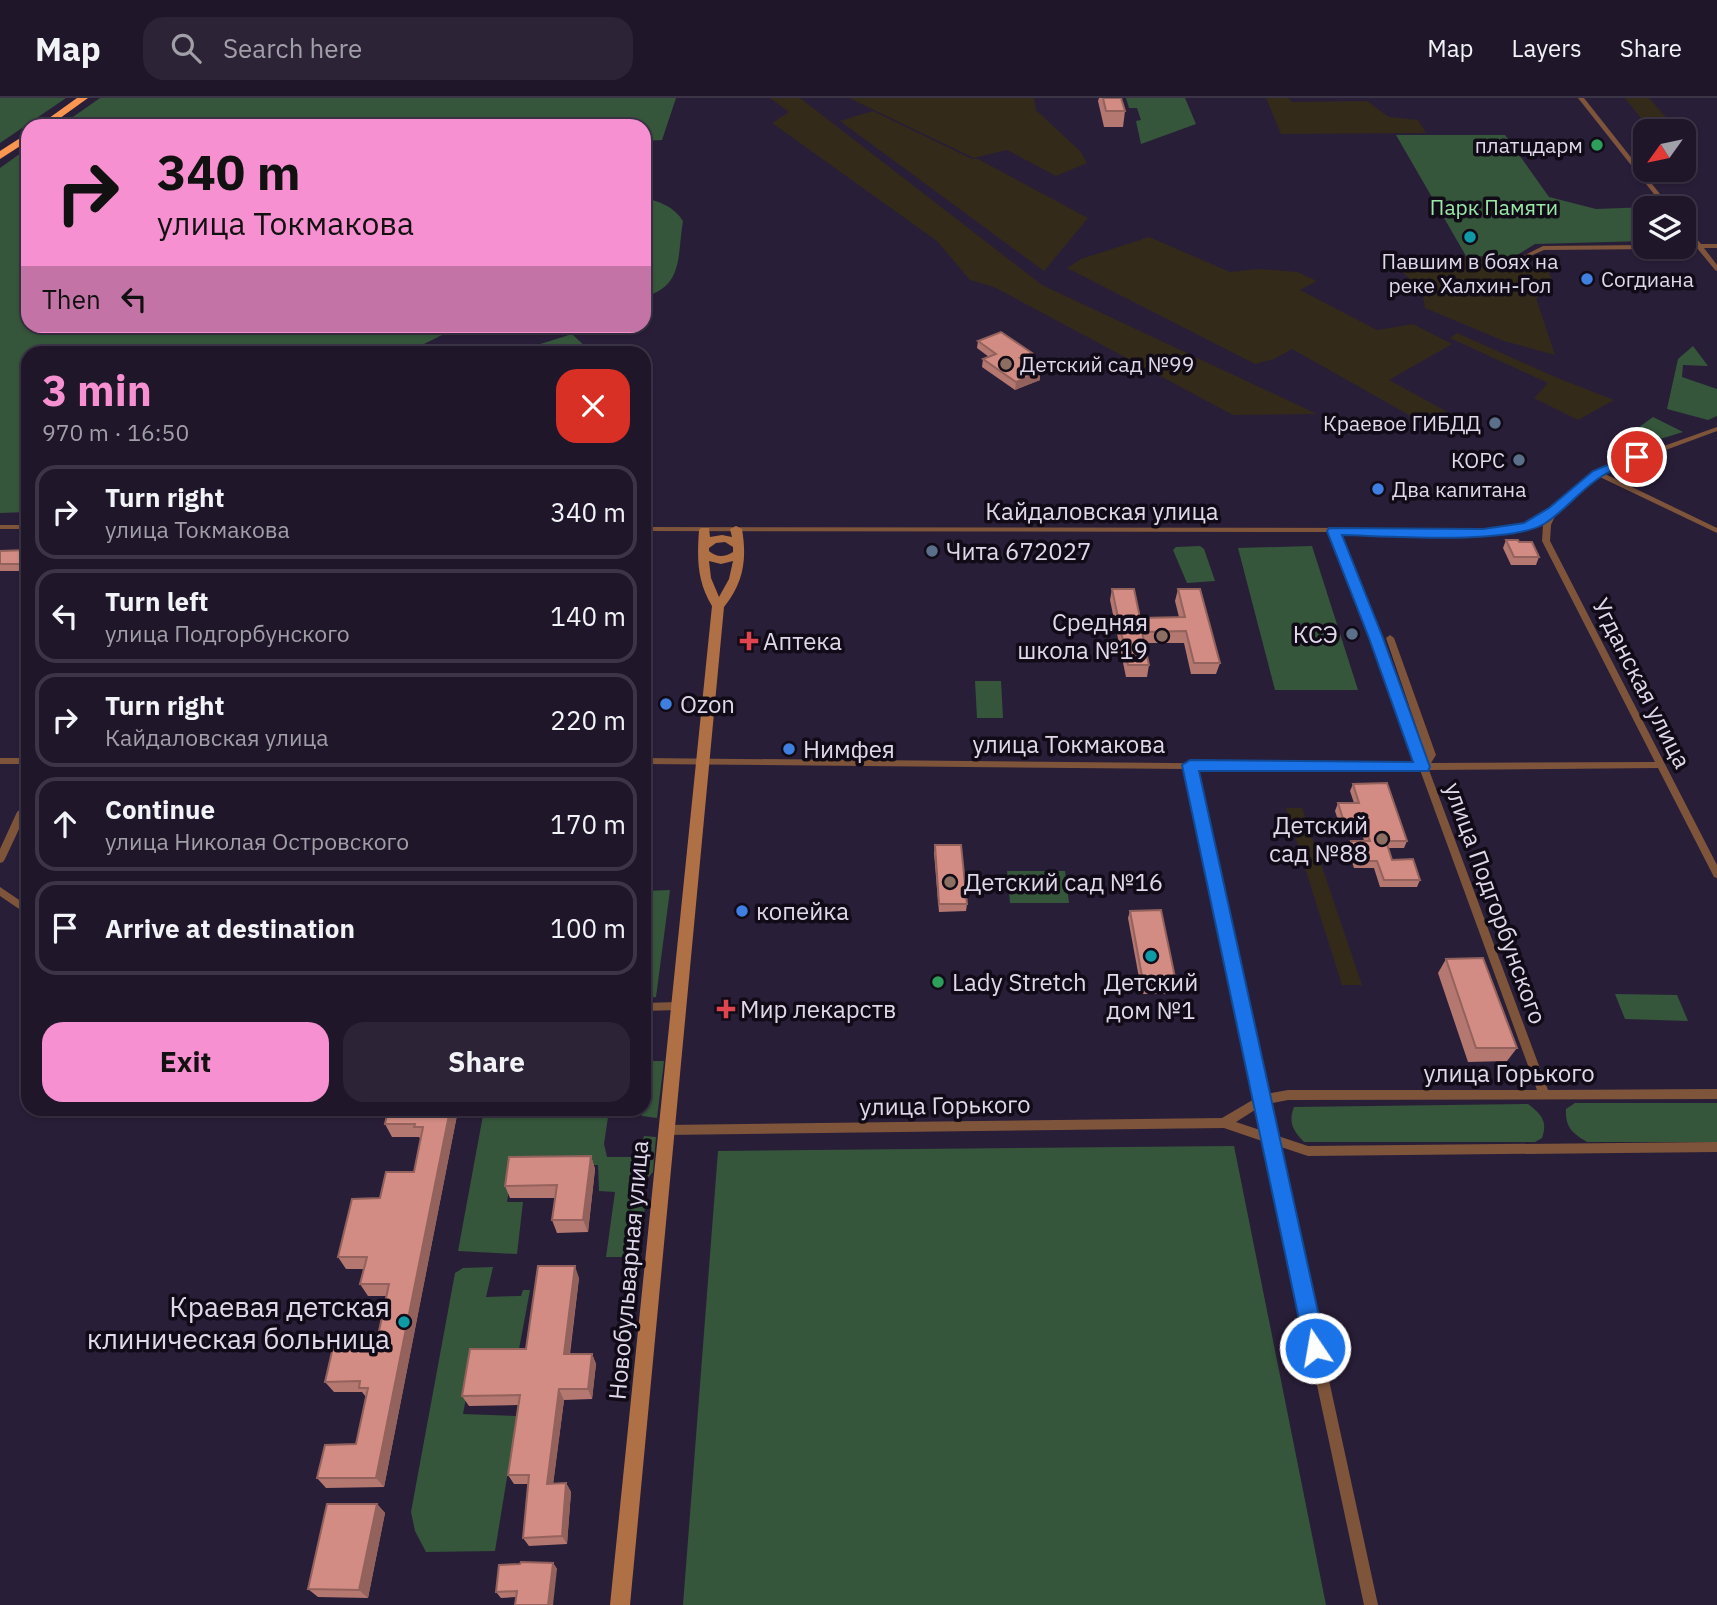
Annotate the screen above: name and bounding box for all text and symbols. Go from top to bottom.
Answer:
search box [143,17,633,80]
text: Map [35,27,101,70]
icon: search [167,29,205,67]
text: Search here [223,31,362,65]
text: Map [1427,32,1474,64]
text: Layers [1512,32,1582,64]
text: Share [1620,32,1682,64]
north arrow [1633,119,1696,182]
map controls [1633,119,1696,259]
place label: платцдарм [1475,131,1583,159]
marker: платцдарм [1589,137,1605,153]
text: 340 m [157,140,301,203]
icon: right [42,147,133,238]
park label: Парк Памяти [1430,193,1558,221]
button: layers [1633,196,1696,259]
text: улица Токмакова [157,202,414,244]
marker: Павшим в боях на реке Халхин-Гол [1462,229,1478,245]
place label: Павшим в боях на реке Халхин-Гол [1382,247,1558,299]
place label: Согдиана [1601,265,1694,293]
marker: Согдиана [1579,271,1595,287]
icon: left [115,280,153,318]
text: Then [42,282,101,316]
place label: Детский сад №99 [1020,350,1194,378]
marker: Детский сад №99 [998,356,1014,372]
text: 3 min [42,363,152,418]
button: close [556,369,630,443]
place label: Краевое ГИБДД [1323,409,1481,437]
marker: Краевое ГИБДД [1487,415,1503,431]
text: 970 m · 16:50 [42,417,189,447]
pin [1607,427,1667,487]
icon: arrive [1618,438,1656,476]
place label: КОРС [1451,446,1505,474]
marker: КОРС [1511,452,1527,468]
place label: Два капитана [1392,475,1526,503]
text: Turn right [105,480,224,514]
marker: Два капитана [1370,481,1386,497]
icon: right [46,493,84,531]
text: 340 m [550,495,626,529]
street label: Кайдаловская улица [985,495,1219,527]
text: улица Токмакова [105,514,290,544]
place label: Чита 672027 [946,535,1092,567]
marker: Чита 672027 [924,543,940,559]
text: Turn left [105,584,208,618]
street label: Угданская улица [1585,592,1699,774]
icon: left [46,597,84,635]
text: 140 m [550,599,626,633]
place label: Средняя школа №19 [1017,606,1148,666]
text: улица Подгорбунского [105,618,350,648]
place label: КСЭ [1293,618,1338,650]
place label: Аптека [763,625,842,657]
marker: КСЭ [1344,626,1360,642]
marker: Средняя школа №19 [1154,628,1170,644]
marker: Аптека [741,633,757,649]
text: Turn right [105,688,224,722]
place label: Ozon [680,688,735,720]
marker: Ozon [658,696,674,712]
icon: right [46,701,84,739]
text: 220 m [550,703,626,737]
text: Кайдаловская улица [105,722,329,752]
street label: улица Токмакова [973,728,1166,760]
place label: Нимфея [803,733,895,765]
marker: Нимфея [781,741,797,757]
street label: улица Подгорбунского [1437,778,1555,1028]
text: Continue [105,792,215,826]
icon: ahead [46,805,84,843]
text: 170 m [550,807,626,841]
place label: Детский сад №88 [1269,809,1368,869]
text: улица Николая Островского [105,826,409,856]
marker: Детский сад №88 [1374,831,1390,847]
place label: Детский сад №16 [964,866,1163,898]
marker: Детский сад №16 [942,874,958,890]
place label: копейка [756,895,849,927]
marker: копейка [734,903,750,919]
icon: arrive [46,909,84,947]
text: Arrive at destination [105,911,355,945]
text: 100 m [550,911,626,945]
marker: Детский дом №1 [1143,948,1159,964]
place label: Lady Stretch [952,966,1087,998]
place label: Детский дом №1 [1104,966,1198,1026]
marker: Lady Stretch [930,974,946,990]
place label: Мир лекарств [740,993,897,1025]
marker: Мир лекарств [718,1001,734,1017]
button: Exit [42,1022,329,1102]
button: Share [343,1022,630,1102]
street label: улица Горького [1423,1057,1595,1089]
street label: улица Горького [859,1088,1031,1122]
street label: Новобульварная улица [601,1139,655,1401]
place label: Краевая детская клиническая больница [87,1288,390,1357]
position arrow [1278,1311,1352,1385]
marker: Краевая детская клиническая больница [396,1314,412,1330]

